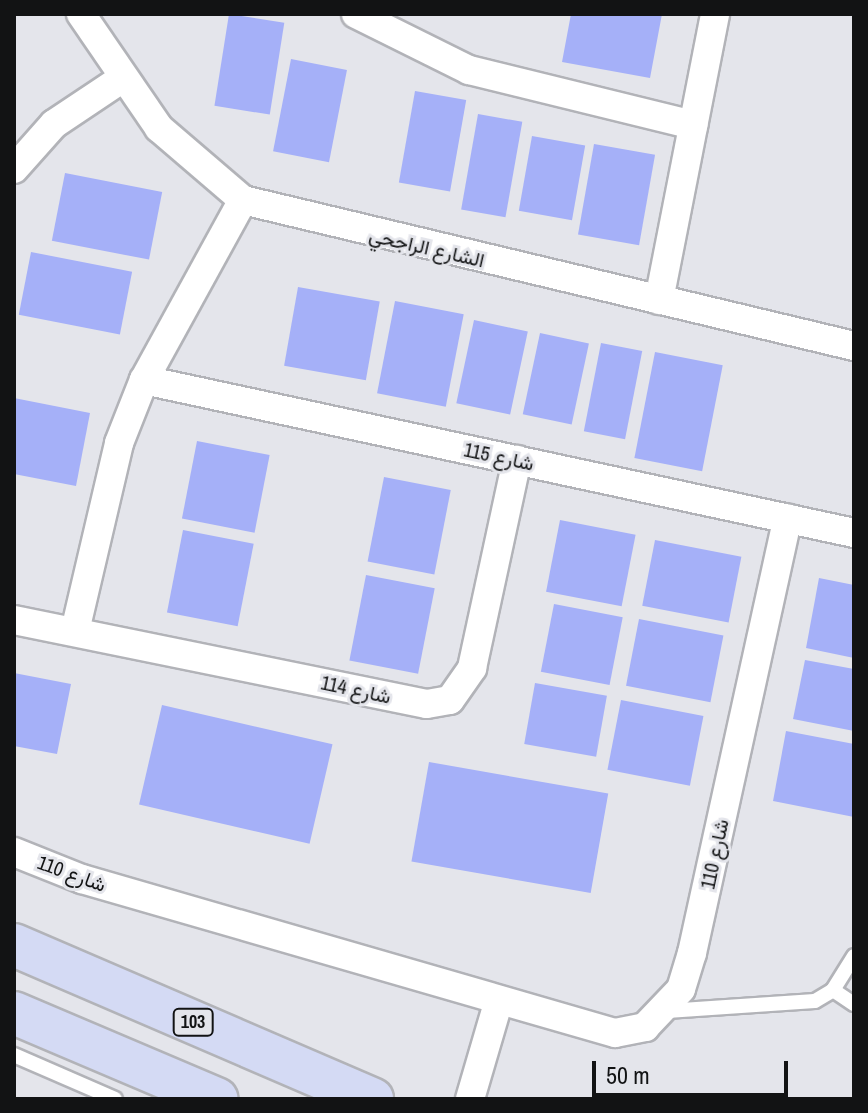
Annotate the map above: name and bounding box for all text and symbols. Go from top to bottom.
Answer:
street label: الشارع الراجحي [367,222,487,272]
street label: شارع 115 [462,437,536,475]
street label: 114 شارع [319,670,393,708]
street label: شارع 110 [695,817,733,891]
street label: شارع 110 [35,850,109,896]
road number: 103 [171,1008,215,1036]
scale bar [596,1045,792,1095]
text: 50 m [606,1059,650,1091]

